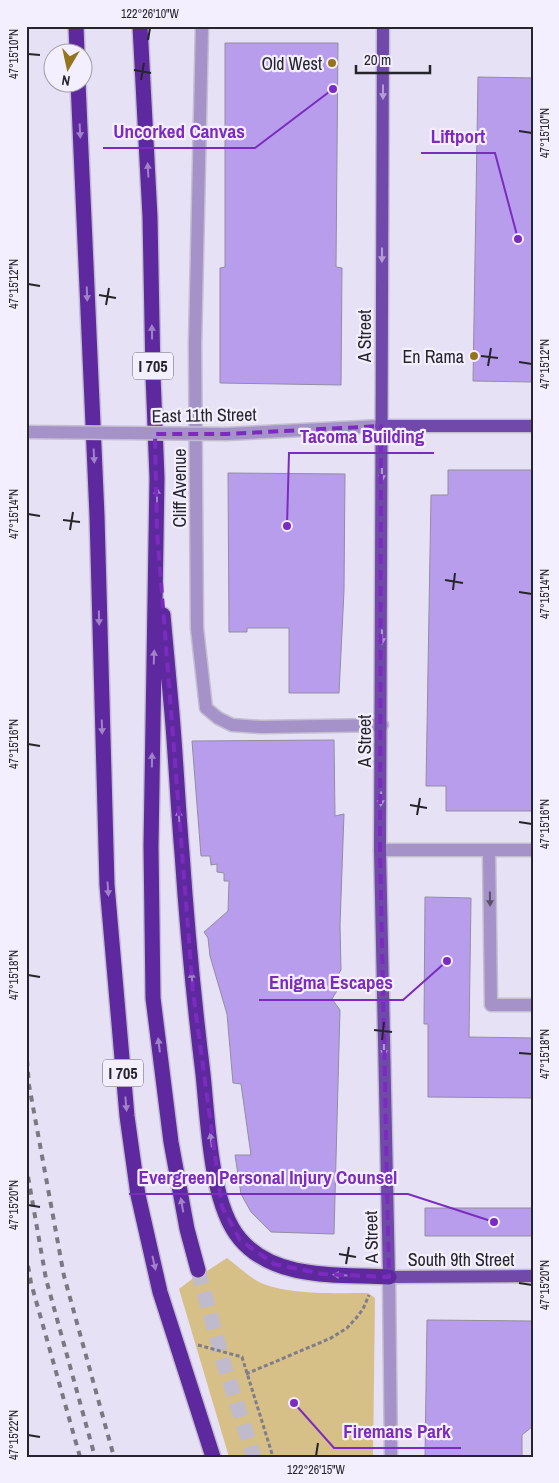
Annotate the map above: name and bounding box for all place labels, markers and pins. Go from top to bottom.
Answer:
place label: Old West [262,51,322,76]
marker: Old West [326,57,338,69]
callout: Uncorked Canvas [103,114,255,148]
callout: Liftport [421,119,495,153]
place label: En Rama [402,344,464,369]
marker: En Rama [468,350,480,362]
callout: Tacoma Building [289,419,434,453]
callout: Enigma Escapes [259,966,403,1000]
callout: Evergreen Personal Injury Counsel [129,1160,408,1194]
callout: Firemans Park [334,1414,461,1448]

